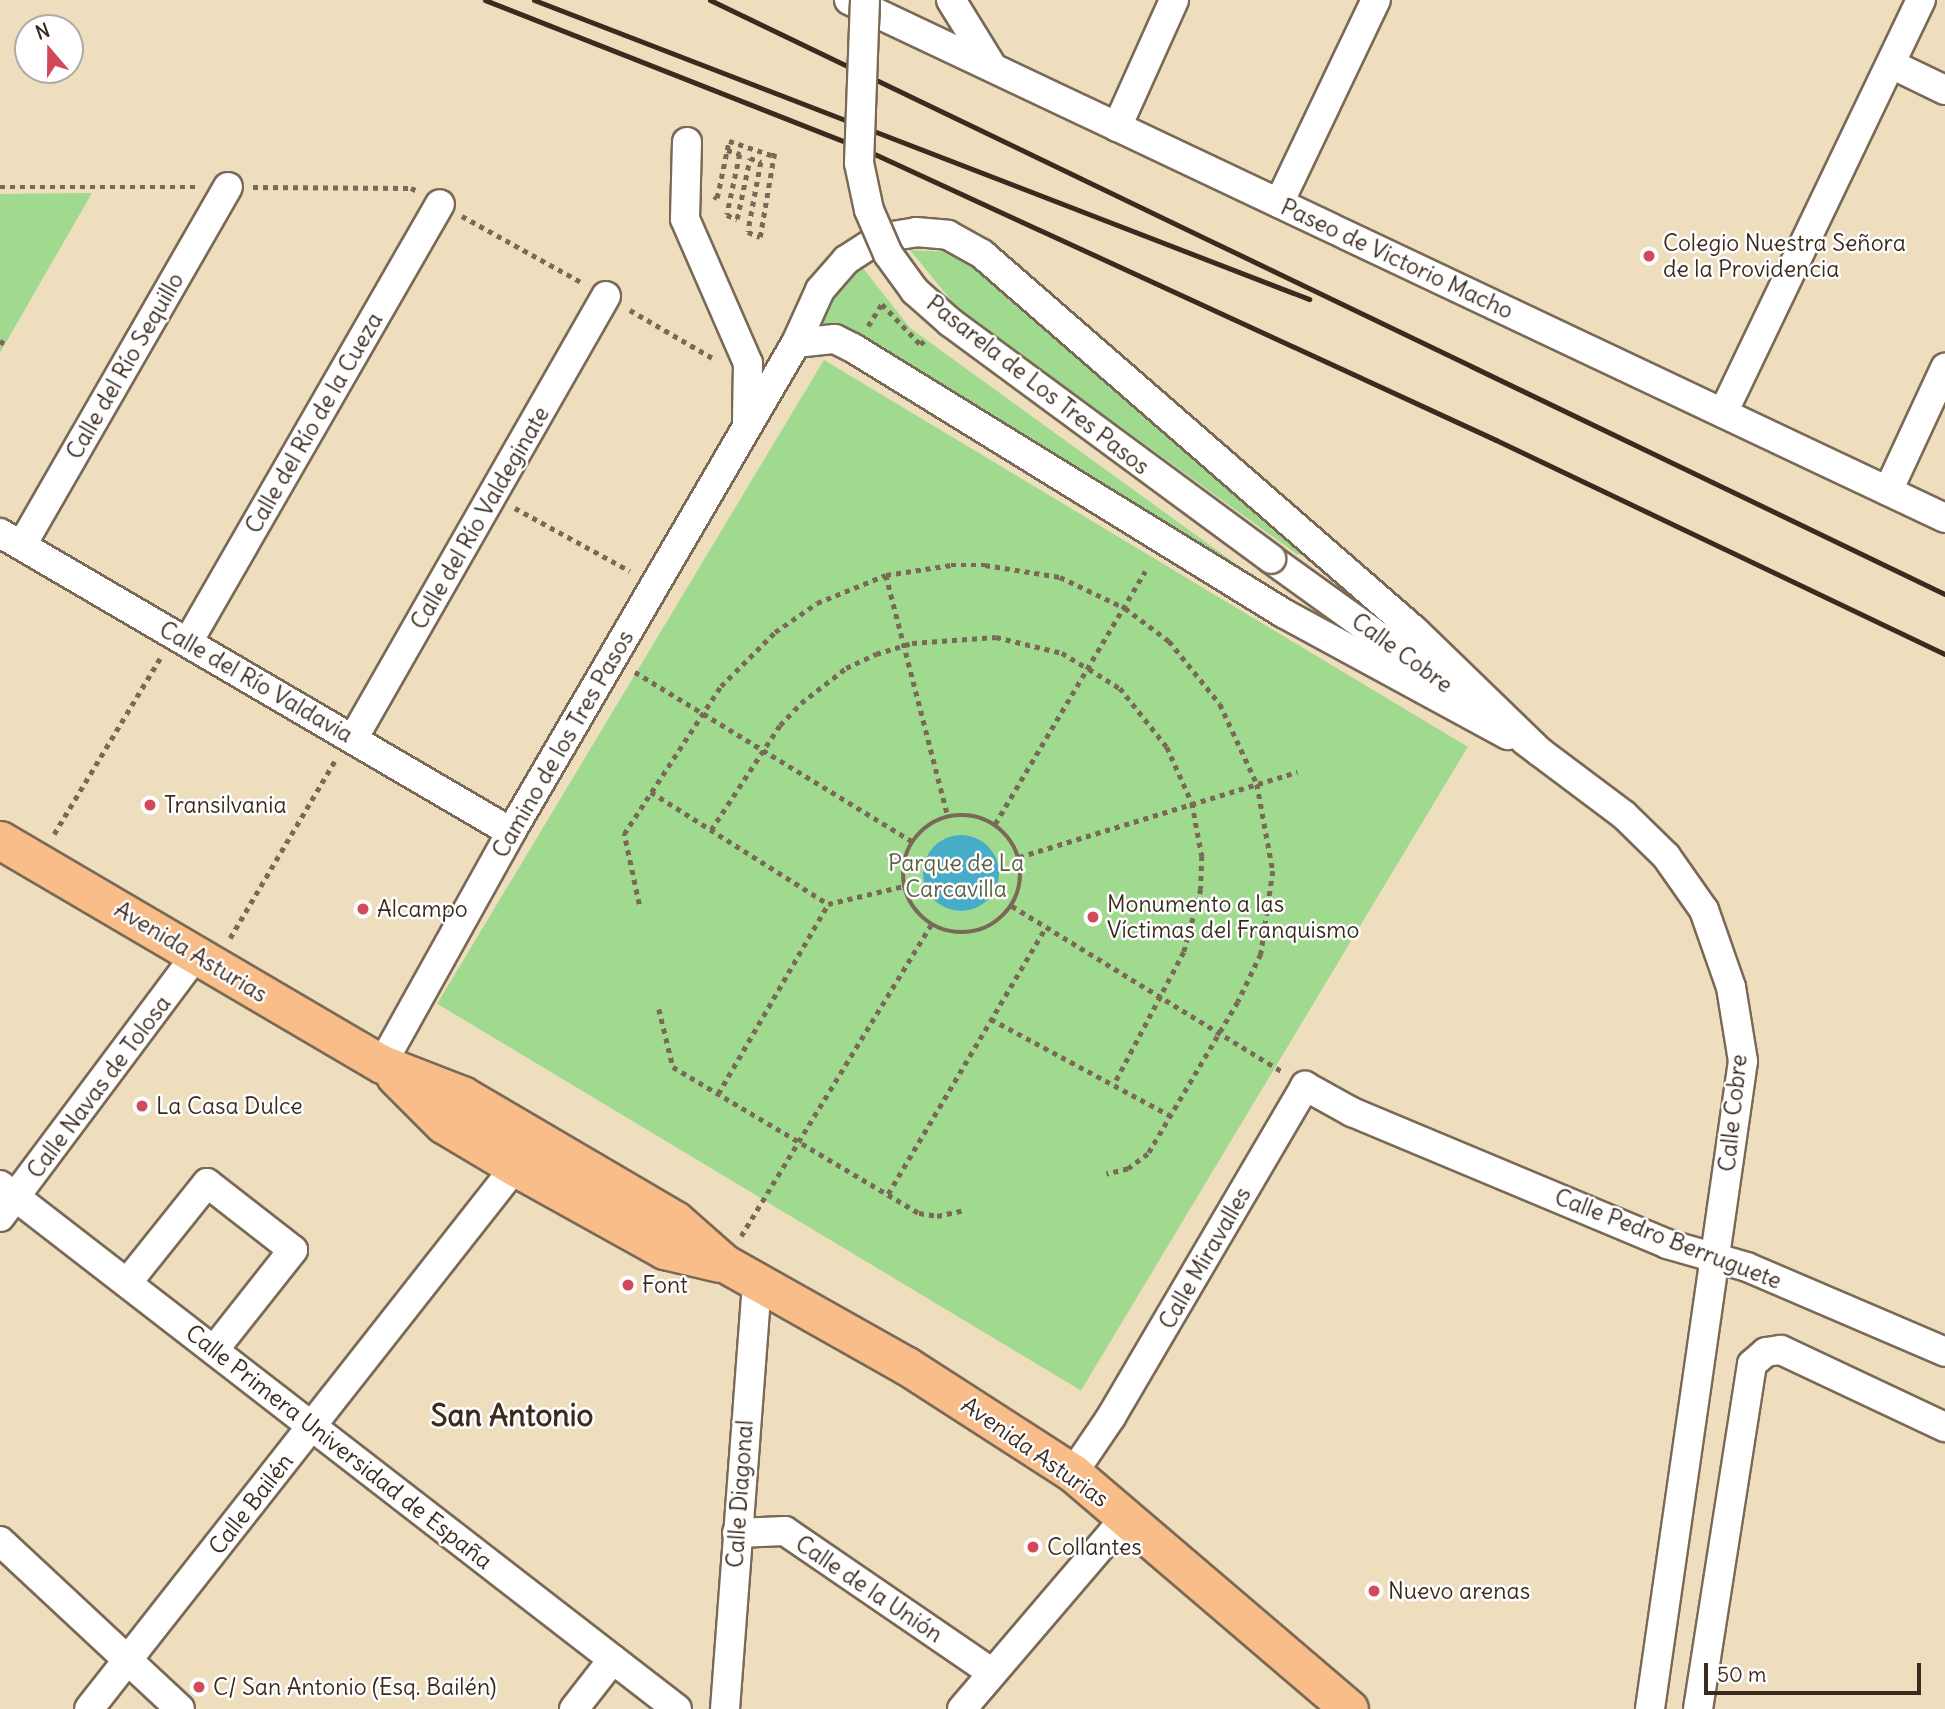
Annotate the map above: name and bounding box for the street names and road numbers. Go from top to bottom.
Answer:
street label: Paseo de Victorio Macho [1276,193,1518,325]
street label: Calle del Río Sequillo [60,268,190,464]
street label: Pasarela de Los Tres Pasos [921,289,1155,481]
street label: Calle del Río de la Cueza [239,308,389,538]
street label: Calle del Río Valdeginate [405,402,555,634]
street label: Calle Cobre [1346,607,1458,699]
street label: Calle del Río Valdavia [154,615,358,749]
street label: Camino de los Tres Pasos [487,625,639,863]
street label: Avenida Asturias [110,896,272,1008]
street label: Calle Navas de Tolosa [21,990,177,1184]
street label: Calle Cobre [1713,1053,1753,1173]
street label: Calle Miravalles [1153,1182,1257,1334]
street label: Calle Pedro Berruguete [1551,1183,1785,1295]
street label: Calle Primera Universidad de España [180,1319,498,1575]
street label: Avenida Asturias [956,1391,1114,1513]
street label: Calle Diagonal [721,1419,759,1569]
street label: Calle Bailén [203,1448,299,1560]
street label: Calle de la Unión [790,1530,948,1648]

